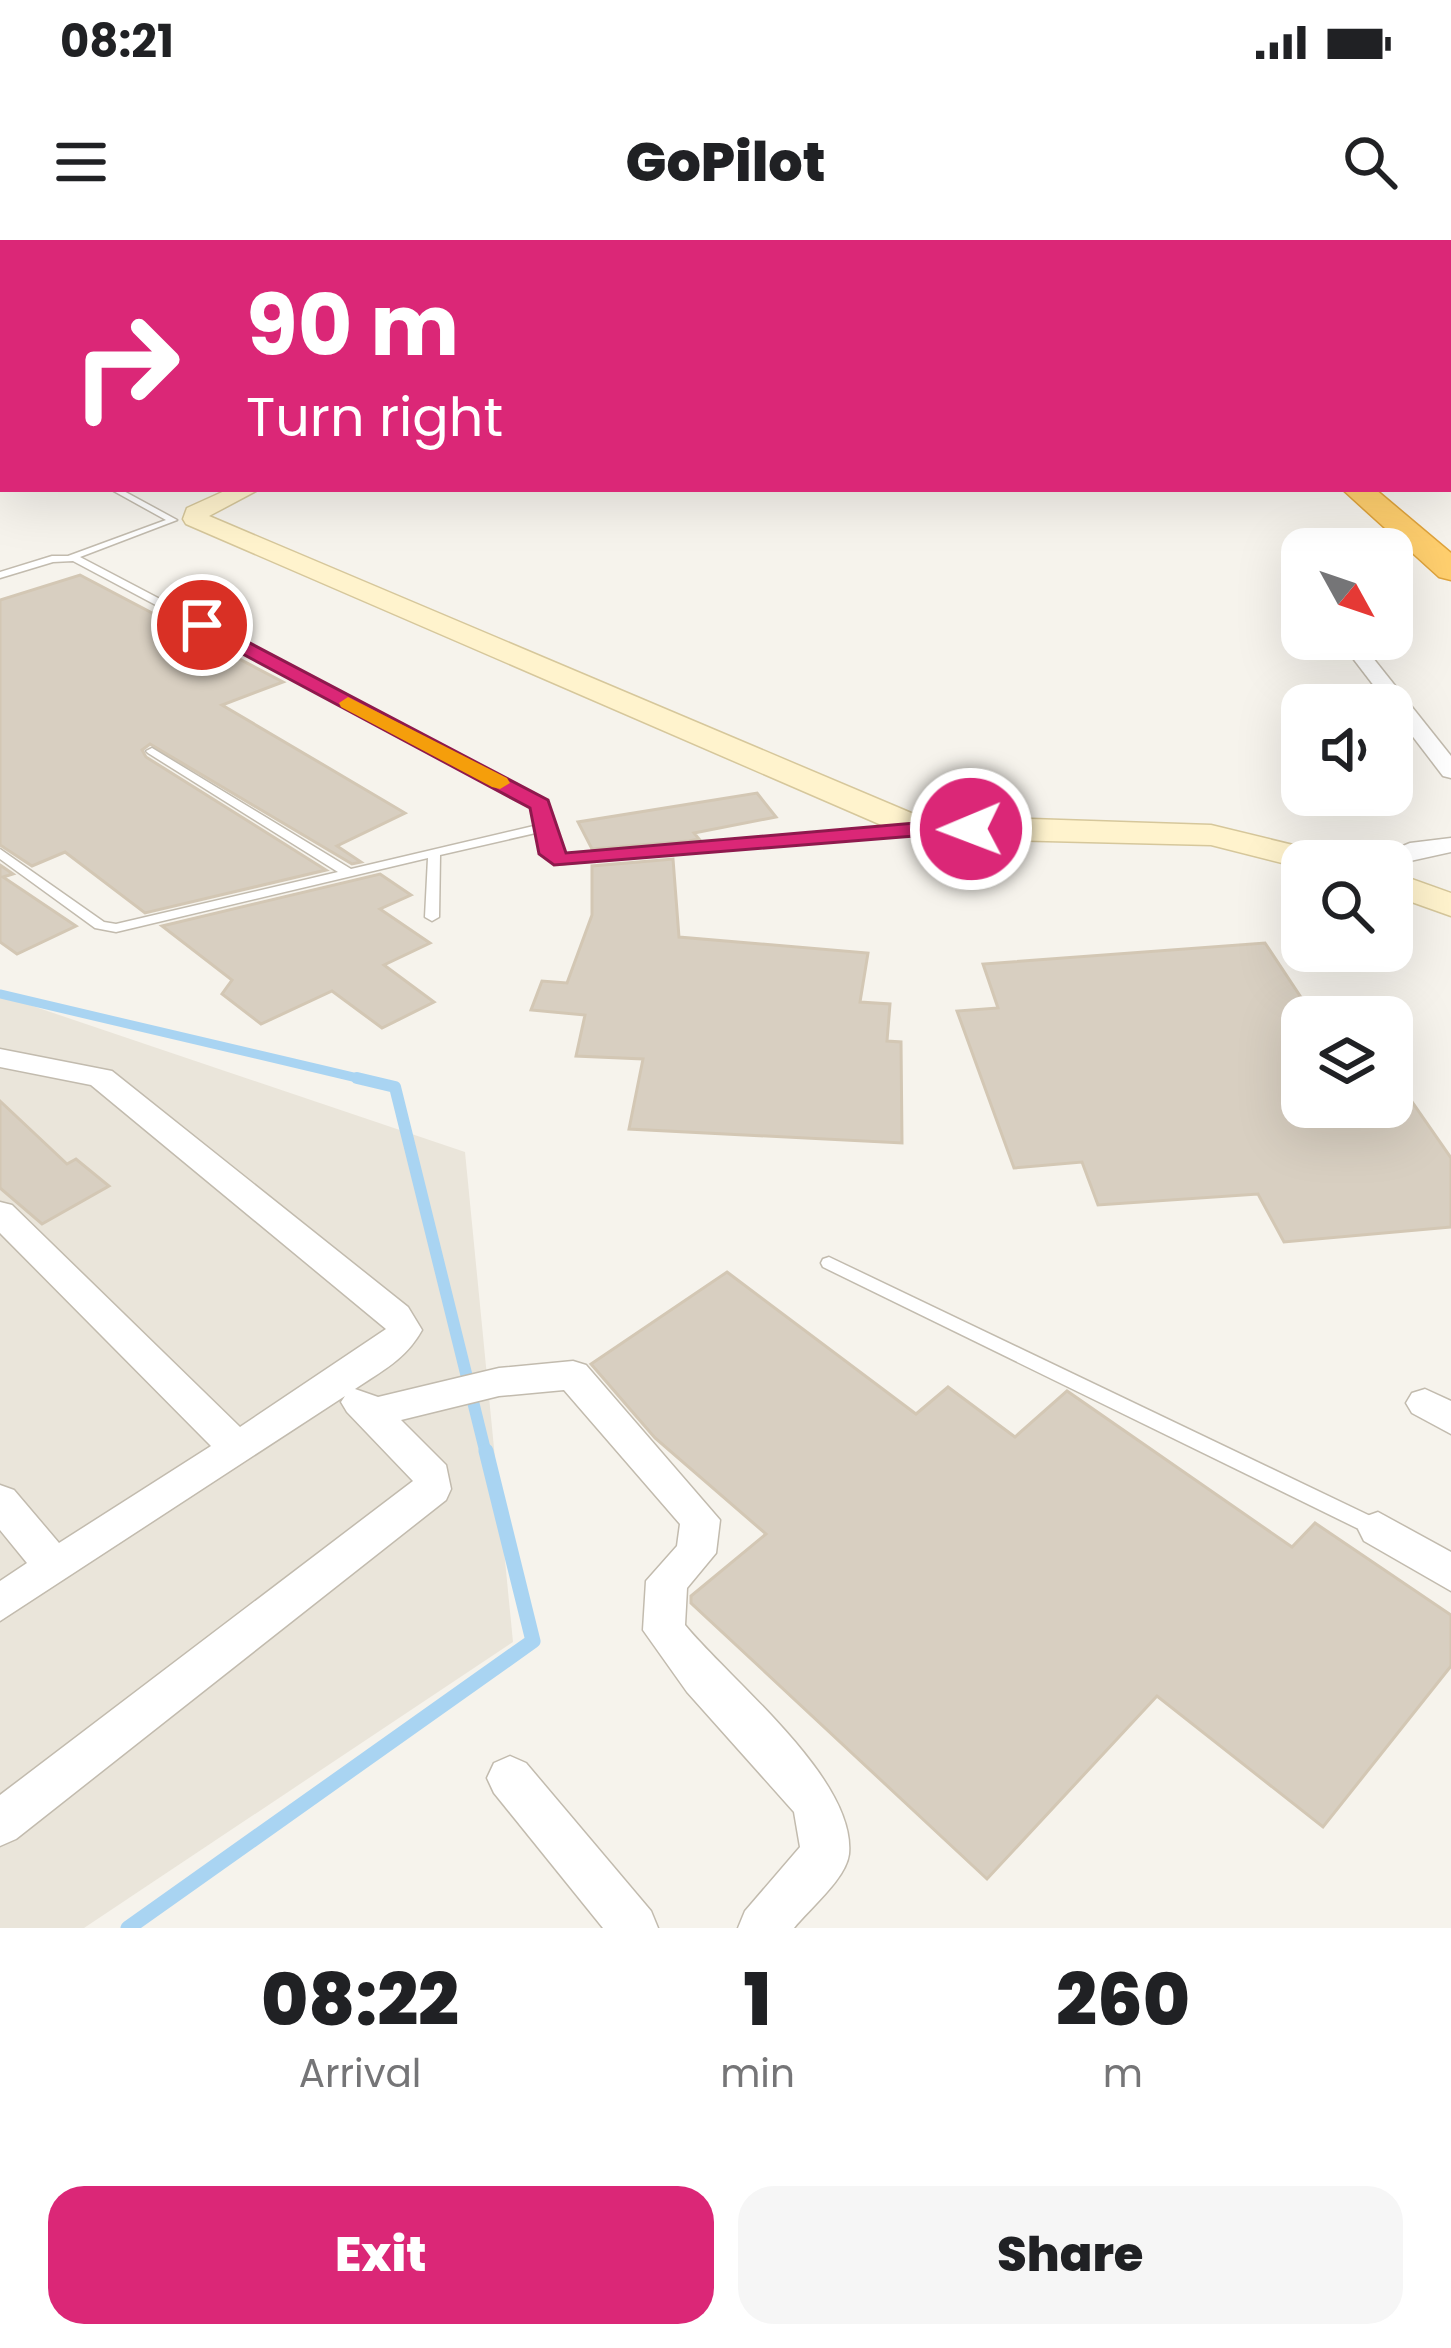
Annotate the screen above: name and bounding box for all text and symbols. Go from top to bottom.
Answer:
text: 08:21 [60,10,174,73]
text: GoPilot [626,124,825,200]
icon: menu [48,129,114,195]
icon: search [1337,129,1403,195]
text: 90 m [246,267,459,384]
icon: right [48,288,204,444]
text: Turn right [246,379,503,455]
north arrow [1281,528,1413,660]
map controls [1281,528,1413,1128]
pin [151,574,253,676]
icon: arrive [169,592,235,658]
button: sound [1281,684,1413,816]
position arrow [908,766,1034,892]
button: search [1281,840,1413,972]
button: layers [1281,996,1413,1128]
text: 08:22 [261,1949,459,2050]
text: 1 [744,1949,771,2050]
text: 260 [1056,1949,1190,2050]
text: Arrival [299,2046,421,2101]
text: min [720,2046,795,2101]
text: m [1103,2046,1143,2101]
button: Exit [48,2186,714,2324]
button: Share [738,2186,1403,2324]

